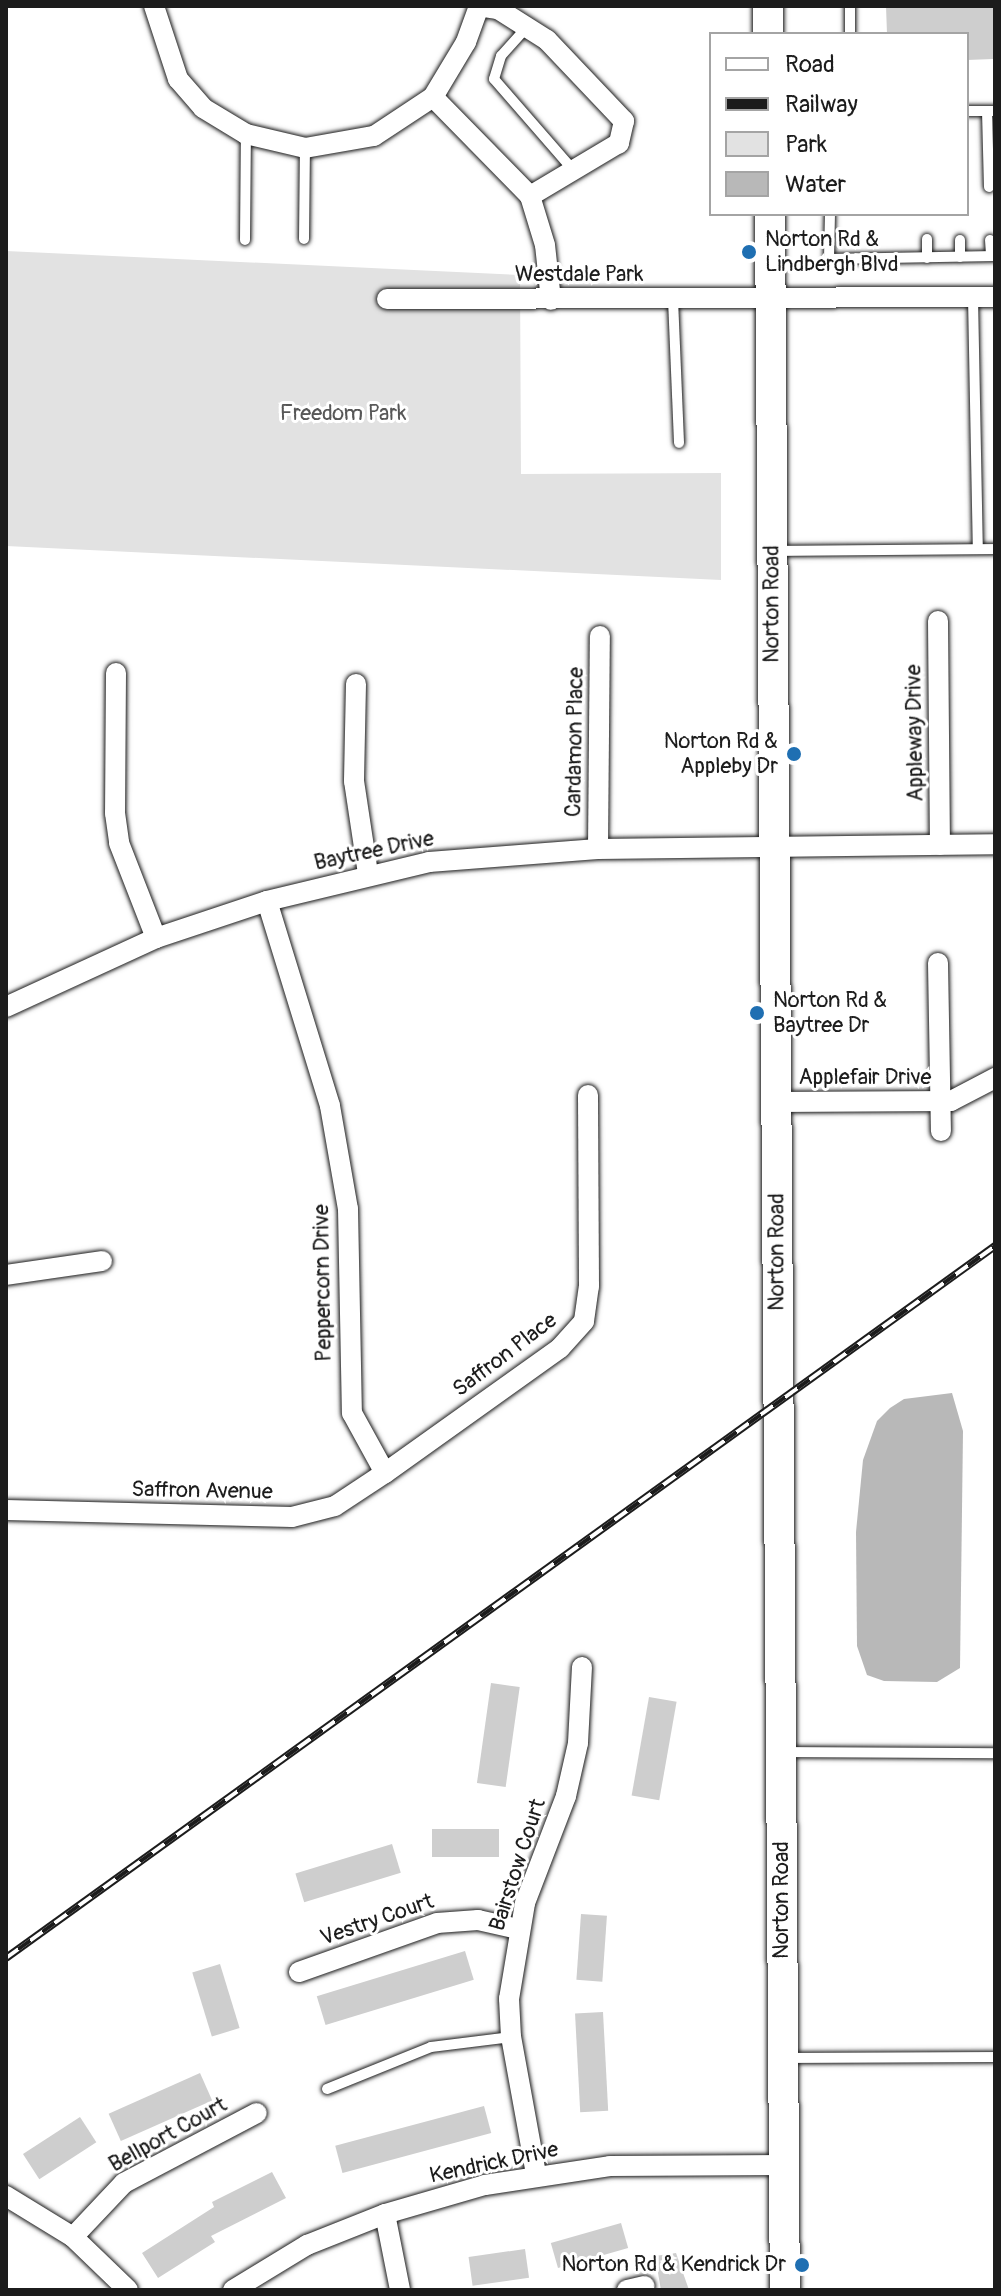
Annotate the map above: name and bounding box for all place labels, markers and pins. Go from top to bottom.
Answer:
place label: Norton Rd & Lindbergh Blvd [765,226,899,278]
marker: Norton Rd & Lindbergh Blvd [740,243,758,261]
place label: Norton Rd & Appleby Dr [664,728,778,780]
marker: Norton Rd & Appleby Dr [785,745,803,763]
place label: Norton Rd & Baytree Dr [773,987,887,1038]
marker: Norton Rd & Baytree Dr [748,1004,766,1022]
place label: Norton Rd & Kendrick Dr [561,2252,786,2278]
marker: Norton Rd & Kendrick Dr [793,2256,811,2274]

